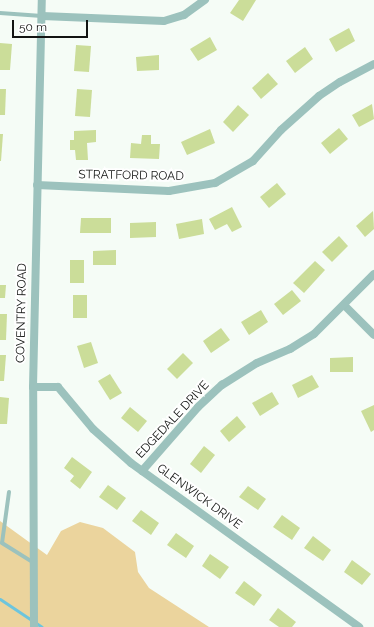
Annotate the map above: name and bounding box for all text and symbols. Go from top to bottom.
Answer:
scale bar [14,12,90,38]
text: 50 m [19,20,47,34]
street label: STRATFORD ROAD [78,168,184,184]
street label: COVENTRY ROAD [14,263,30,363]
street label: EDGEDALE DRIVE [134,378,212,462]
street label: GLENWICK DRIVE [154,461,244,533]

